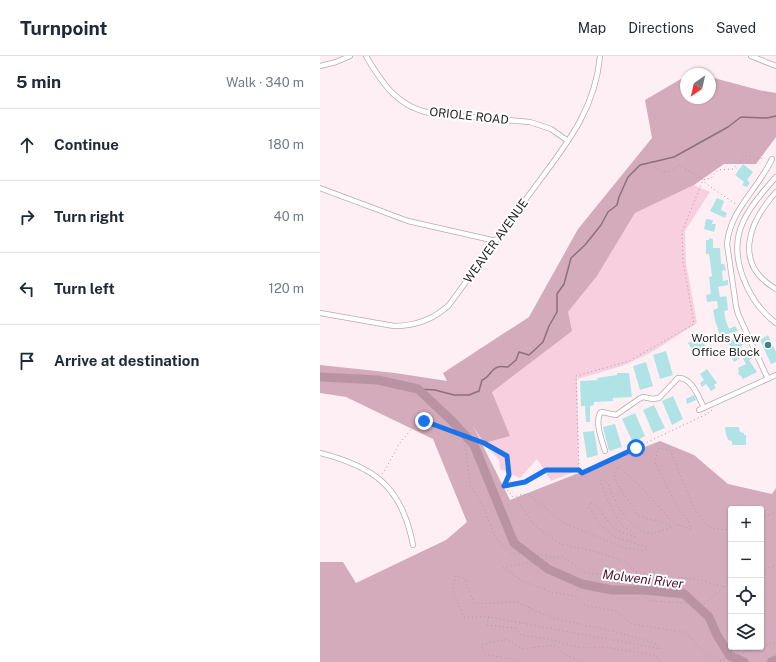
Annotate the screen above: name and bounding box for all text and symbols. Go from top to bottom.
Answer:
text: Turnpoint [20,17,107,39]
text: Map [578,20,606,36]
text: Directions [628,20,694,36]
text: Saved [716,20,756,36]
north arrow [680,68,716,104]
text: 5 min [16,72,61,92]
text: Walk · 340 m [226,75,304,90]
street label: ORIOLE ROAD [429,105,509,127]
icon: ahead [16,134,38,156]
text: Continue [54,136,119,153]
text: 180 m [268,137,304,152]
street label: WEAVER AVENUE [461,196,531,286]
icon: right [16,206,38,228]
text: Turn right [54,208,124,225]
text: 40 m [273,209,304,224]
icon: left [16,278,38,300]
text: Turn left [54,280,115,297]
text: 120 m [269,281,304,296]
place label: Worlds View Office Block [691,331,761,359]
marker: Worlds View Office Block [763,340,773,350]
icon: arrive [16,350,38,372]
text: Arrive at destination [54,352,199,369]
route end [415,412,433,430]
route start [627,439,645,457]
map controls [728,506,764,650]
button: + [728,506,764,542]
button: − [728,542,764,578]
water label: Molweni River [602,567,684,591]
button: locate [728,578,764,614]
button: layers [728,614,764,650]

